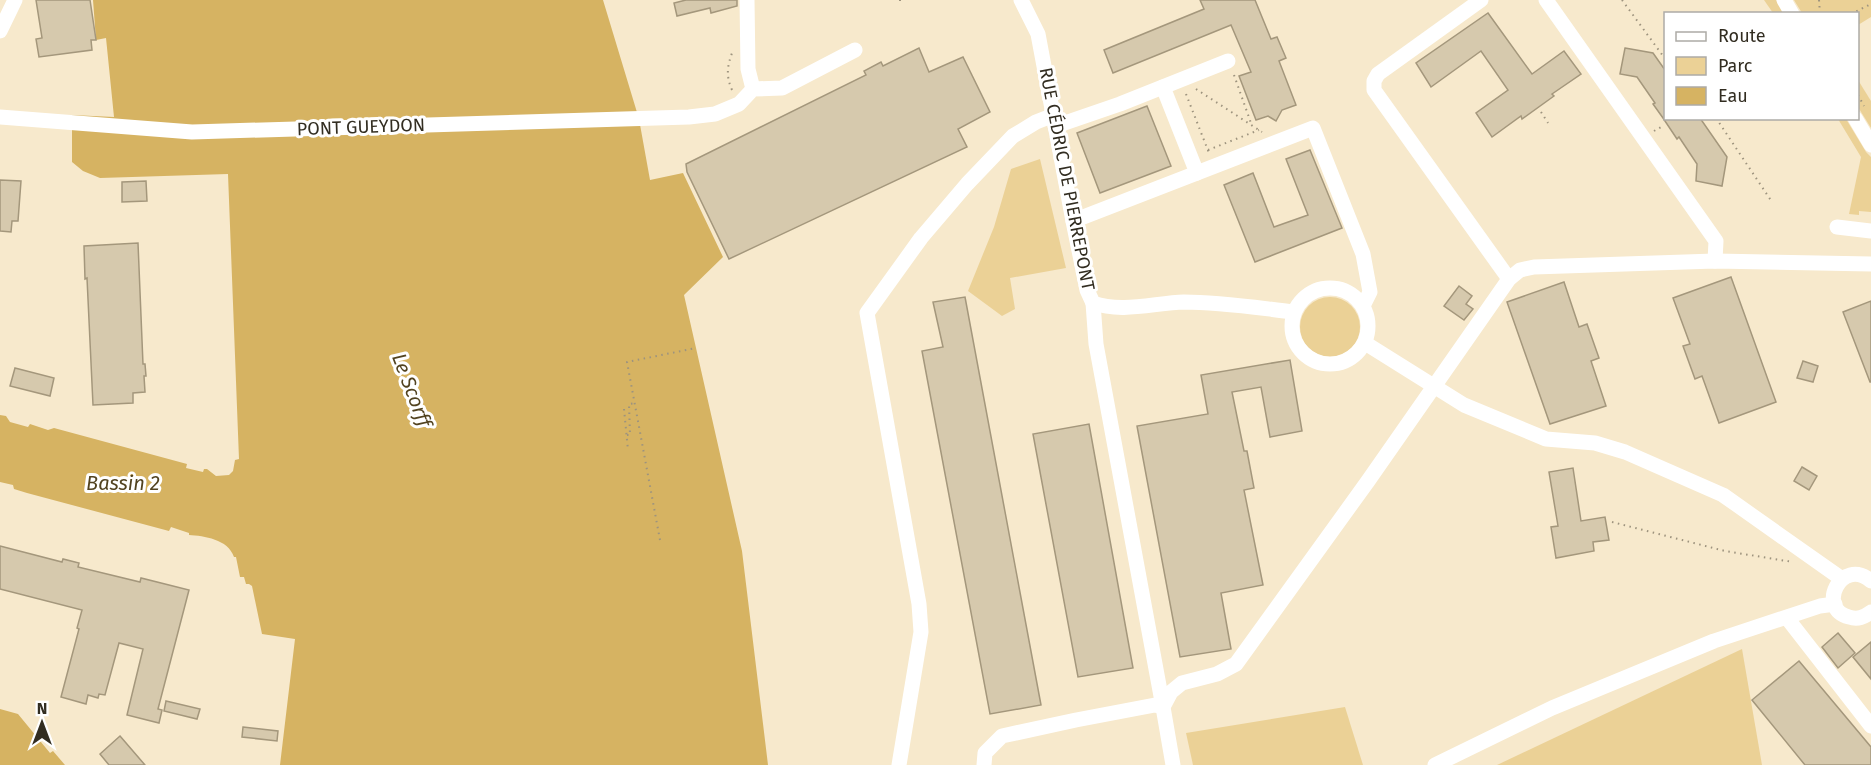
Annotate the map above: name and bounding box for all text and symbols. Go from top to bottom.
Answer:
legend [1664,12,1859,120]
text: Route [1718,25,1766,47]
text: Parc [1718,55,1753,77]
street label: RUE CÉDRIC DE PIERREPONT [1035,65,1101,293]
text: Eau [1718,85,1748,107]
street label: PONT GUEYDON [296,114,426,140]
water label: Le Scorff [387,350,438,433]
water label: Bassin 2 [86,471,160,495]
north arrow [12,693,72,753]
text: N [37,699,47,718]

